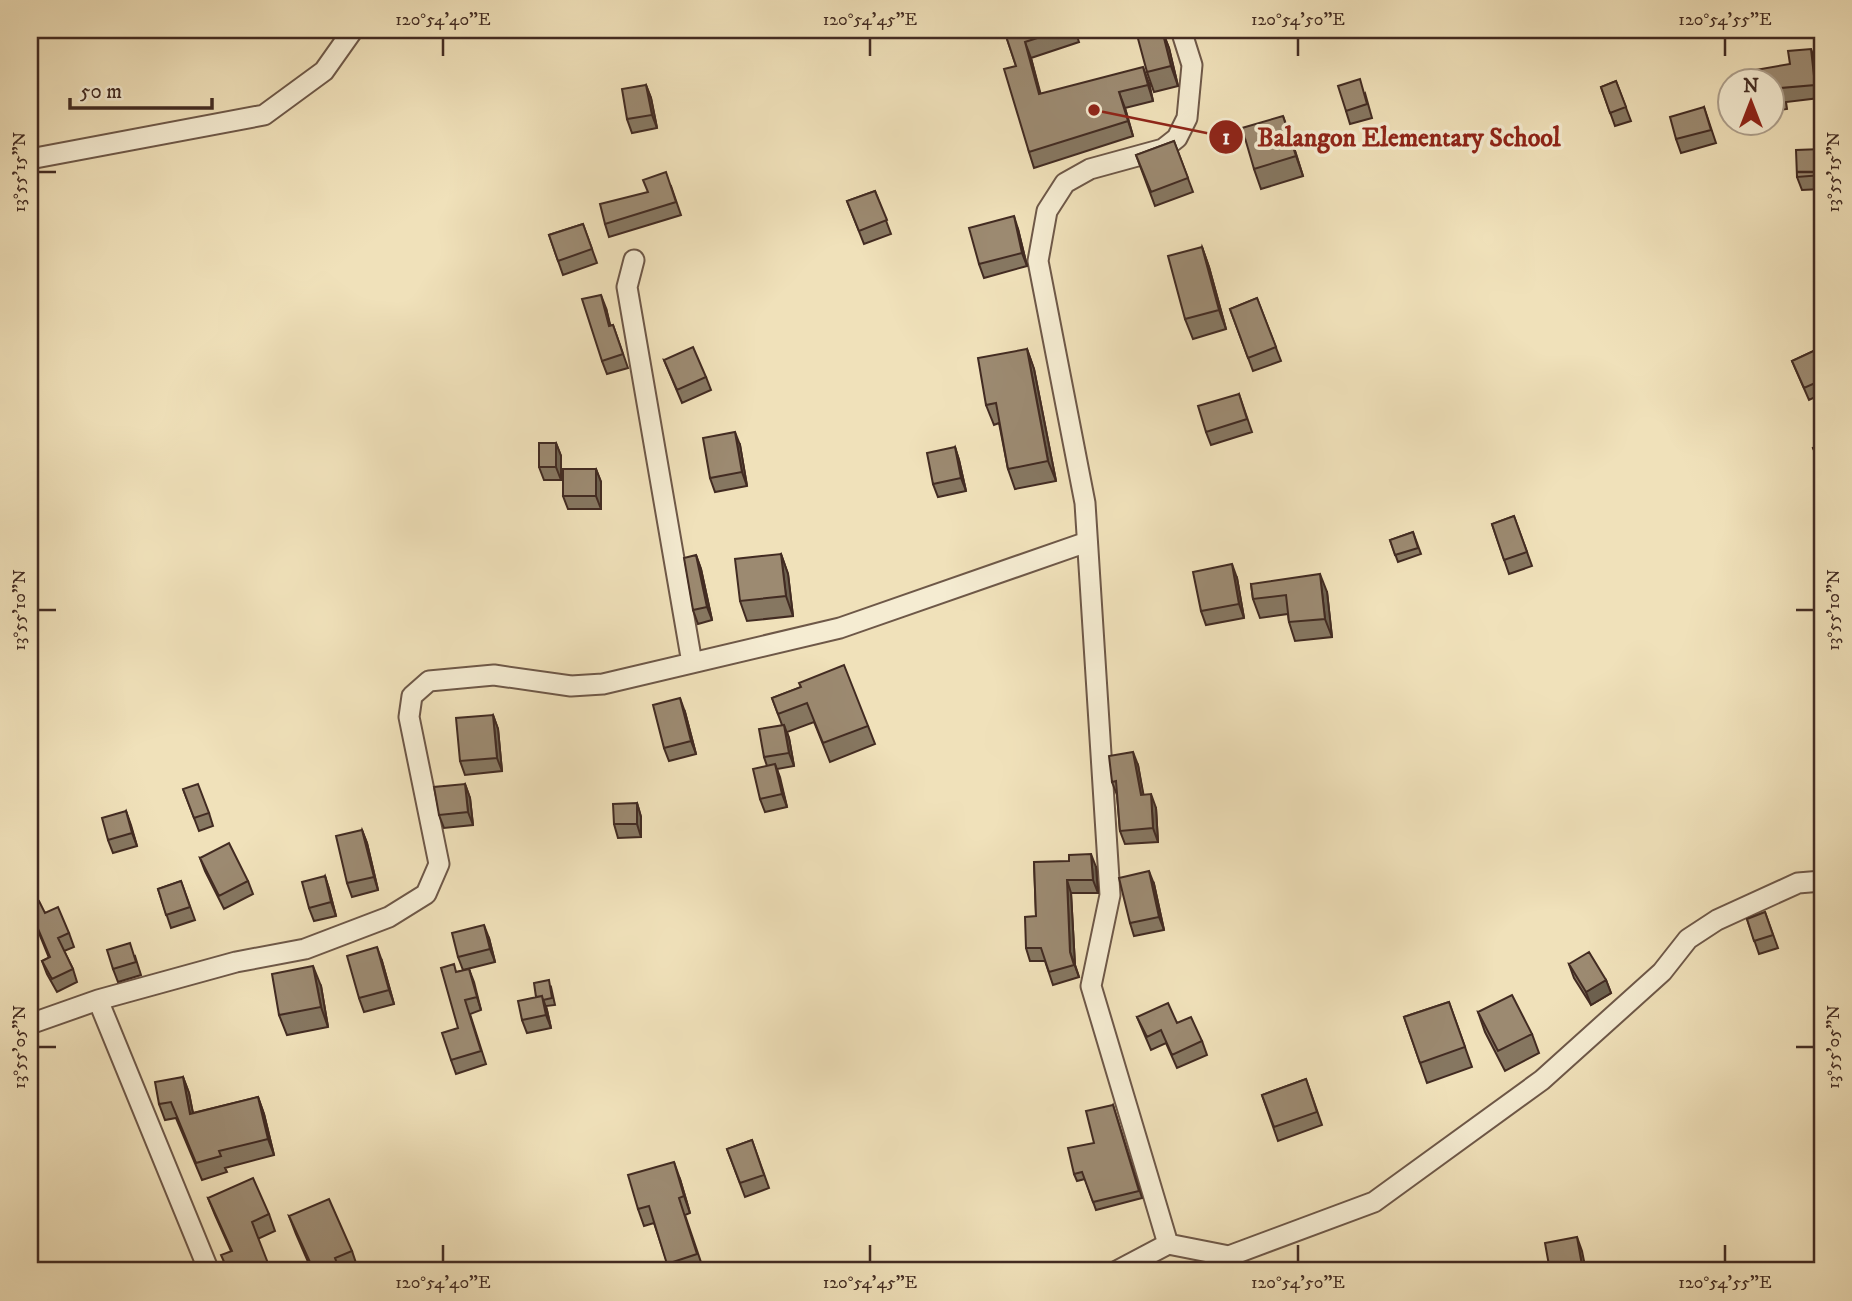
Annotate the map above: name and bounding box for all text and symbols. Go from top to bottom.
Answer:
text: 120°54'40"E [395,9,491,31]
text: 120°54'45"E [823,9,918,31]
text: 120°54'50"E [1251,9,1345,31]
text: 120°54'55"E [1678,9,1772,31]
scale bar [70,66,212,110]
north arrow [1716,66,1786,136]
text: N [1743,75,1759,98]
text: 50 m [80,79,122,105]
callout: Balangon Elementary School [1209,114,1575,161]
text: Balangon Elementary School [1257,122,1562,155]
text: 1 [1222,125,1230,151]
text: 13°55'15"N [9,131,31,212]
text: 13°55'15"N [1823,131,1845,212]
text: 13°55'10"N [9,569,31,651]
text: 13°55'10"N [1823,569,1845,651]
text: 13°55'05"N [9,1005,31,1089]
text: 13°55'05"N [1823,1005,1845,1089]
text: 120°54'40"E [395,1272,491,1294]
text: 120°54'45"E [823,1272,918,1294]
text: 120°54'50"E [1251,1272,1345,1294]
text: 120°54'55"E [1678,1272,1772,1294]

